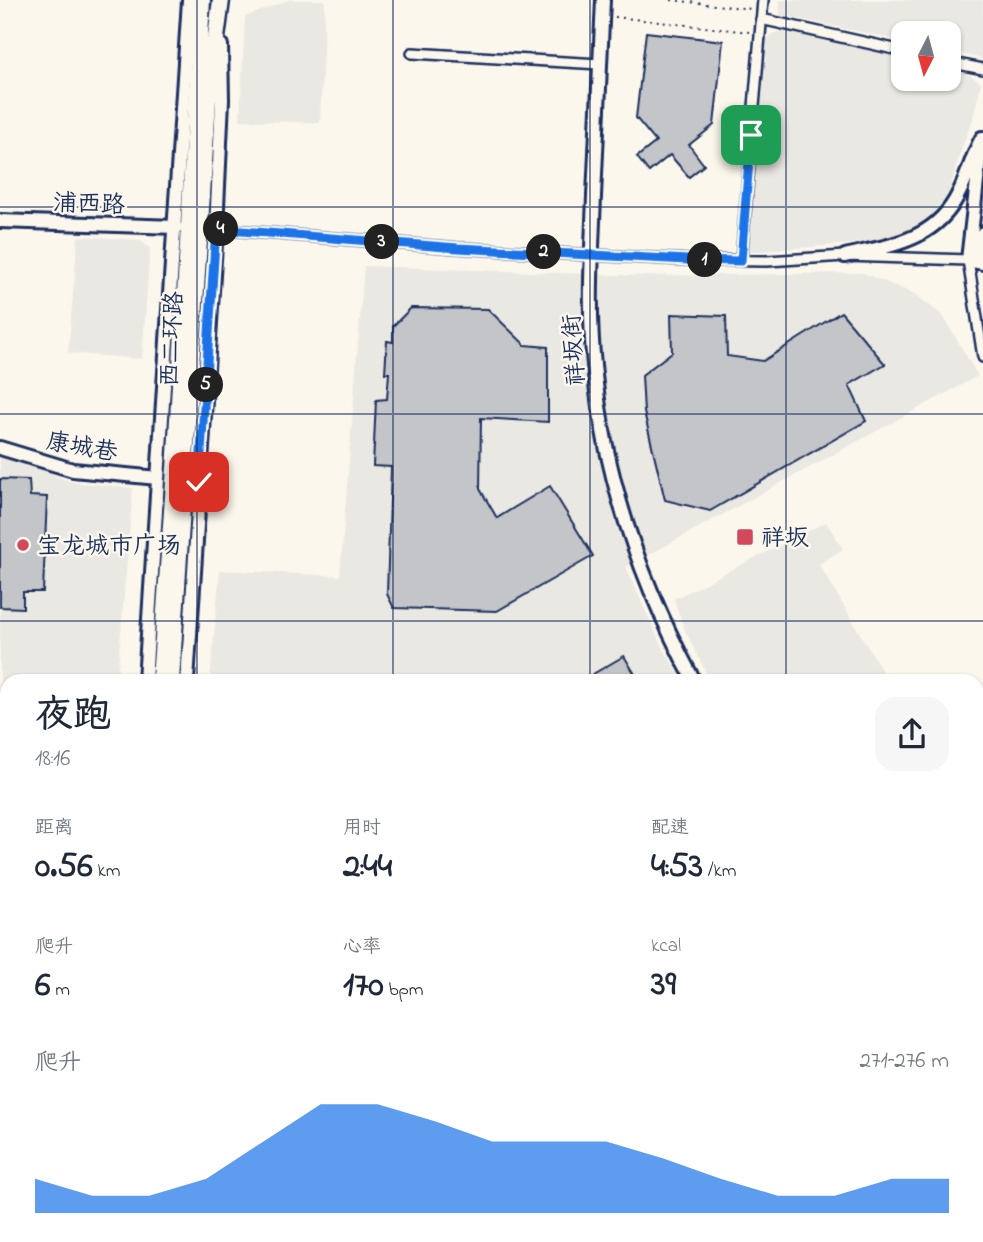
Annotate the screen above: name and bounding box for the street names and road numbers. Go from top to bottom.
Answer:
street label: 浦西路 [52,187,126,224]
street label: 西二环路 [154,290,193,388]
street label: 祥坂街 [556,313,595,387]
street label: 康城巷 [43,425,120,472]

